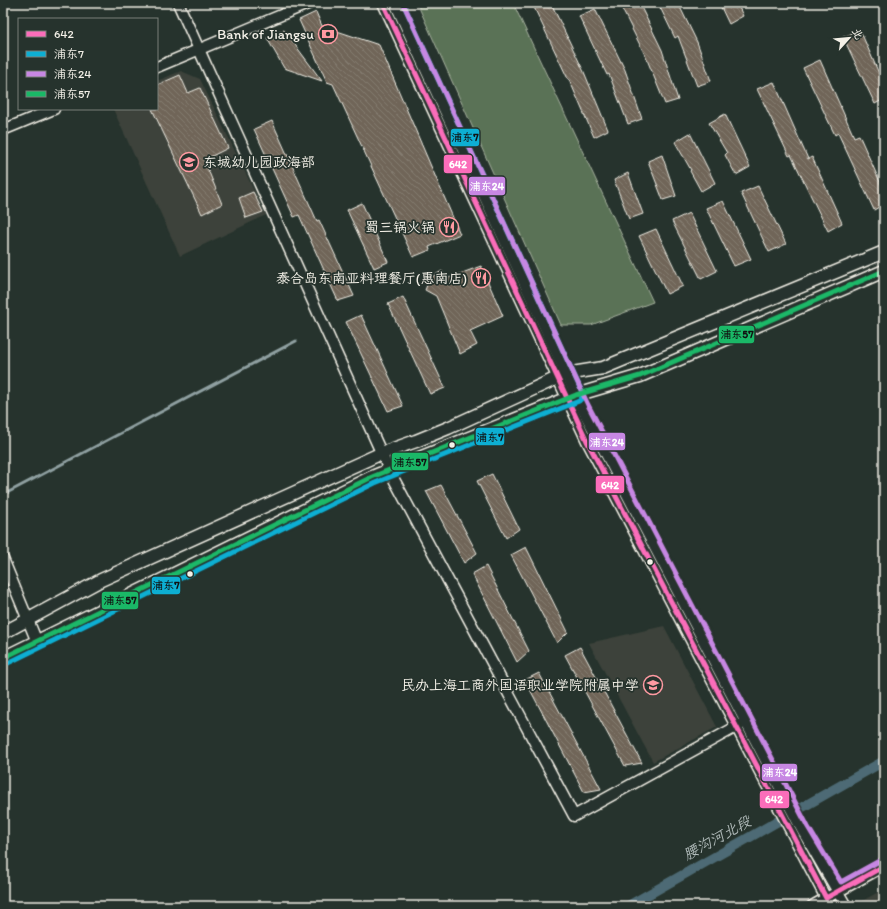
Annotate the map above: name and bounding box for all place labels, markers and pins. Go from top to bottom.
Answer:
bank icon: Bank of Jiangsu [317,23,339,45]
place label: Bank of Jiangsu [217,26,314,43]
school or university icon: 东城幼儿园政海部 [178,151,200,173]
place label: 东城幼儿园政海部 [203,154,315,171]
restaurant icon: 蜀三锅火锅 [438,216,460,238]
place label: 蜀三锅火锅 [365,219,435,236]
restaurant icon: 泰合岛东南亚料理餐厅(惠南店) [470,267,492,289]
place label: 泰合岛东南亚料理餐厅(惠南店) [276,270,467,287]
unlabelled marker [447,440,457,450]
unlabelled marker [645,557,655,567]
unlabelled marker [185,569,195,579]
school or university icon: 民办上海工商外国语职业学院附属中学 [642,674,664,696]
place label: 民办上海工商外国语职业学院附属中学 [401,677,639,694]

